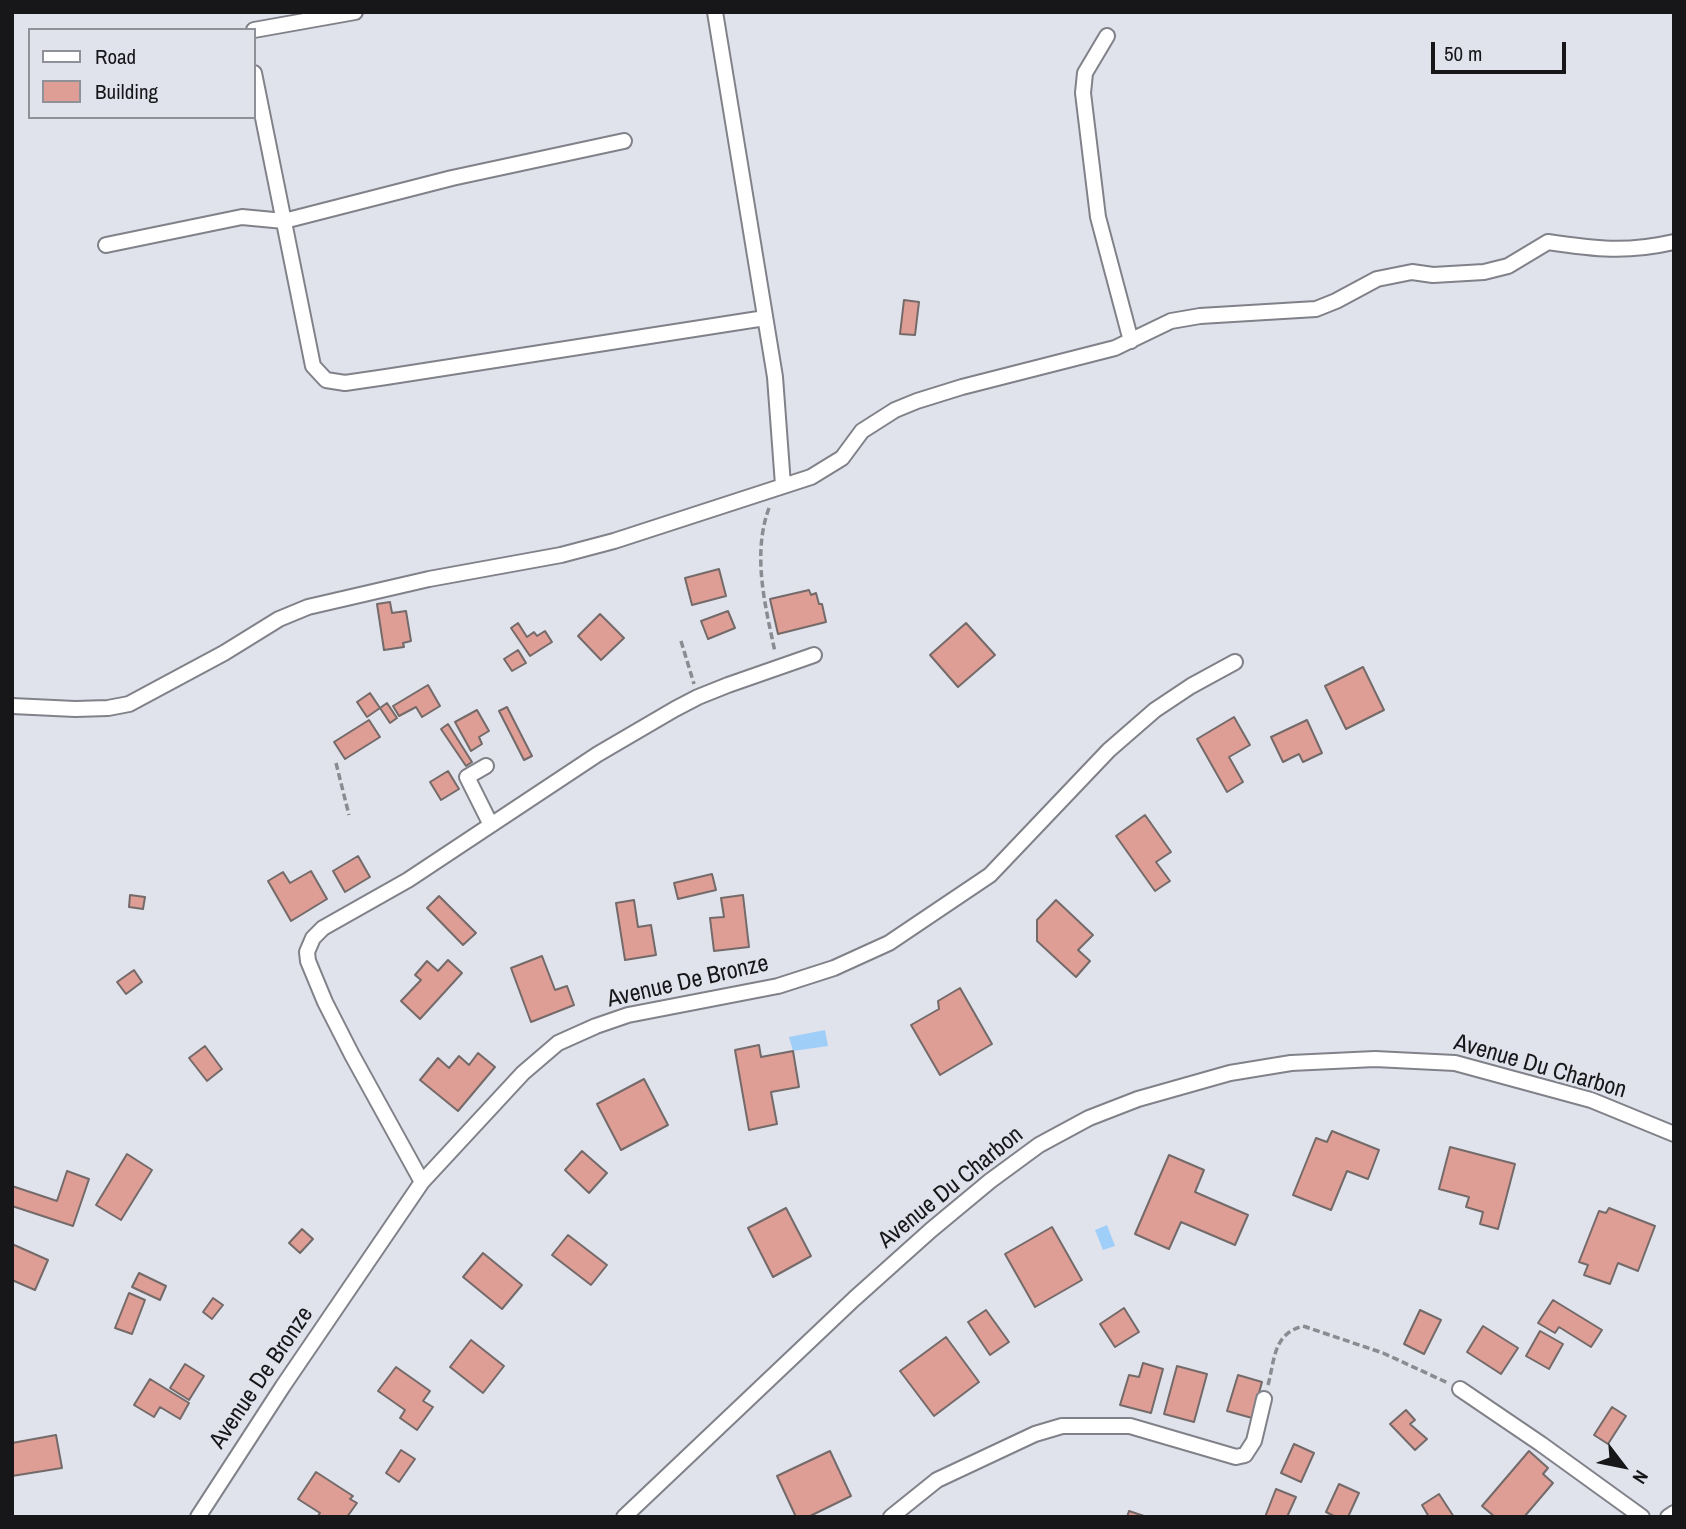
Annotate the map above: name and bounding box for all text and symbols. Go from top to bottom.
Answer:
legend [28,28,256,119]
scale bar [1434,28,1569,72]
text: 50 m [1444,39,1482,68]
text: Road [95,42,136,71]
text: Building [95,77,158,106]
street label: Avenue De Bronze [604,949,772,1015]
street label: Avenue Du Charbon [1450,1029,1630,1105]
street label: Avenue Du Charbon [873,1121,1029,1255]
street label: Avenue De Bronze [204,1302,320,1454]
north arrow [1588,1431,1658,1501]
text: N [1627,1465,1655,1489]

